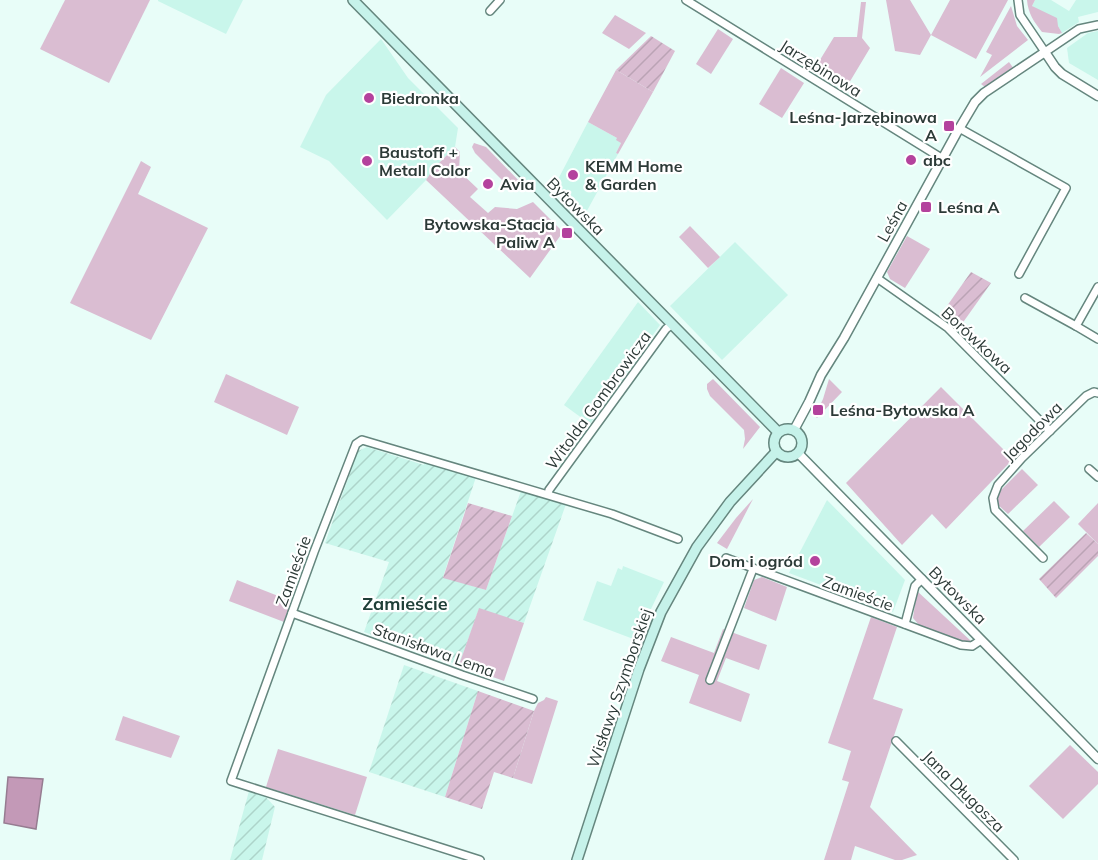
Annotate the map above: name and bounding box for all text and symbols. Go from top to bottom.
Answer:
street label: Jarzębinowa [776,35,866,101]
place label: Biedronka [381,88,459,108]
marker: Biedronka [362,91,376,105]
place label: Leśna-Jarzębinowa A [789,107,937,145]
marker: Leśna-Jarzębinowa A [942,119,956,133]
place label: Baustoff + Metall Color [379,142,471,180]
place label: abc [923,150,951,170]
marker: abc [904,153,918,167]
marker: Baustoff + Metall Color [360,154,374,168]
place label: KEMM Home & Garden [585,156,683,194]
marker: KEMM Home & Garden [566,168,580,182]
street label: Bytowska [543,173,609,239]
place label: Avia [500,174,534,194]
marker: Avia [481,177,495,191]
street label: Leśna [873,197,911,245]
place label: Leśna A [938,197,1000,217]
marker: Leśna A [919,200,933,214]
place label: Bytowska-Stacja Paliw A [424,214,555,252]
marker: Bytowska-Stacja Paliw A [560,226,574,240]
street label: Borówkowa [938,302,1016,378]
street label: Witolda Gombrowicza [541,327,655,473]
street label: Jagodowa [998,397,1066,465]
place label: Leśna-Bytowska A [830,400,975,420]
marker: Leśna-Bytowska A [811,403,825,417]
street label: Zamieście [271,533,315,609]
place label: Dom i ogród [709,551,803,571]
marker: Dom i ogród [808,554,822,568]
street label: Bytowska [925,562,991,628]
street label: Zamieście [820,571,896,615]
district label: Zamieście [362,592,448,615]
street label: Wisławy Szymborskiej [582,606,656,770]
street label: Stanisława Lema [370,619,498,681]
street label: Jana Długosza [919,746,1009,836]

